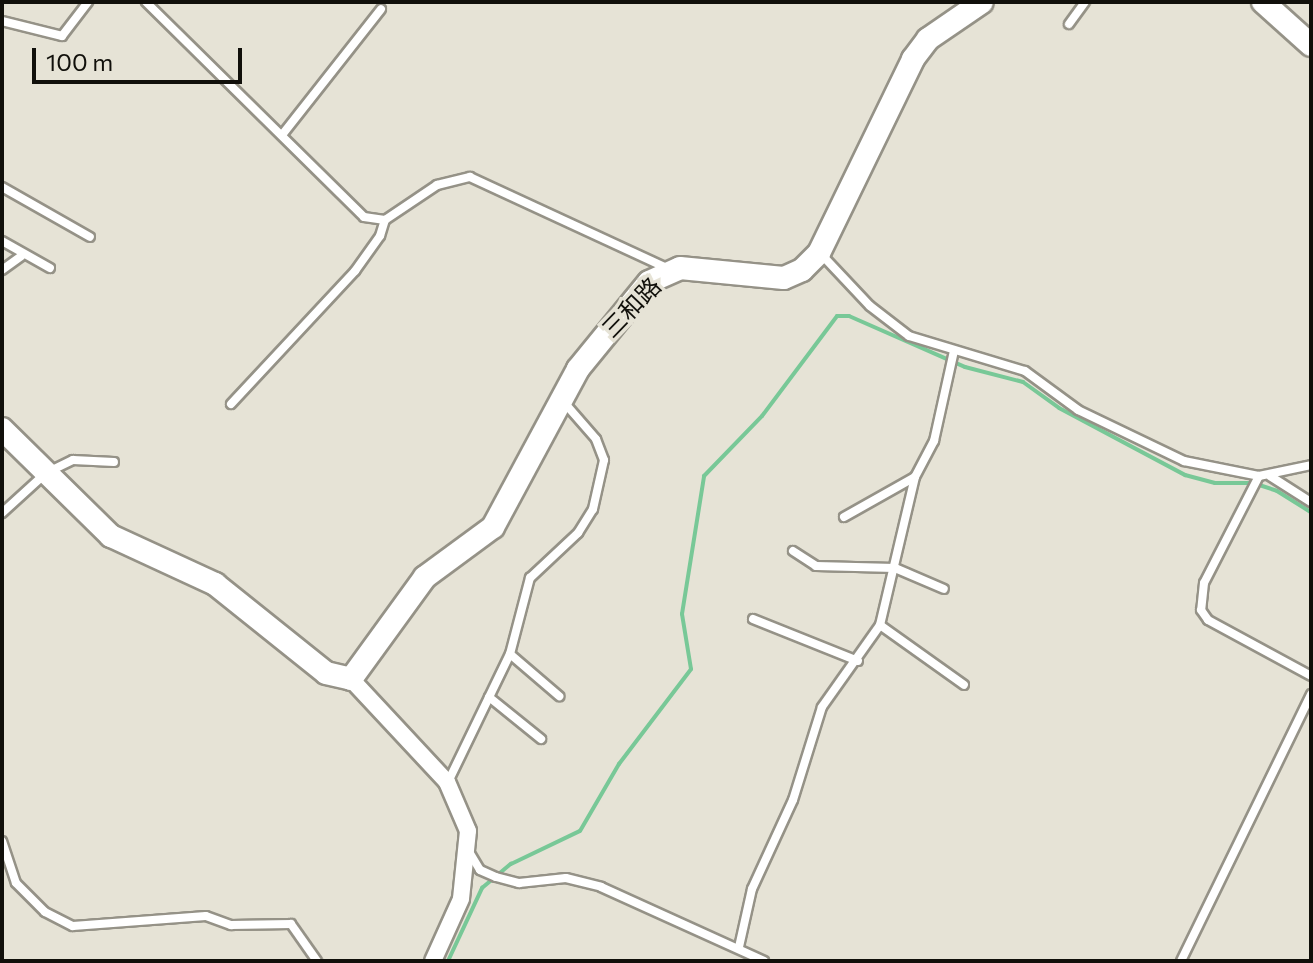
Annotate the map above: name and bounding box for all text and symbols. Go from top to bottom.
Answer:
scale bar [36,32,246,82]
text: 100 m [46,47,113,76]
street label: 三和路 [596,271,666,343]

